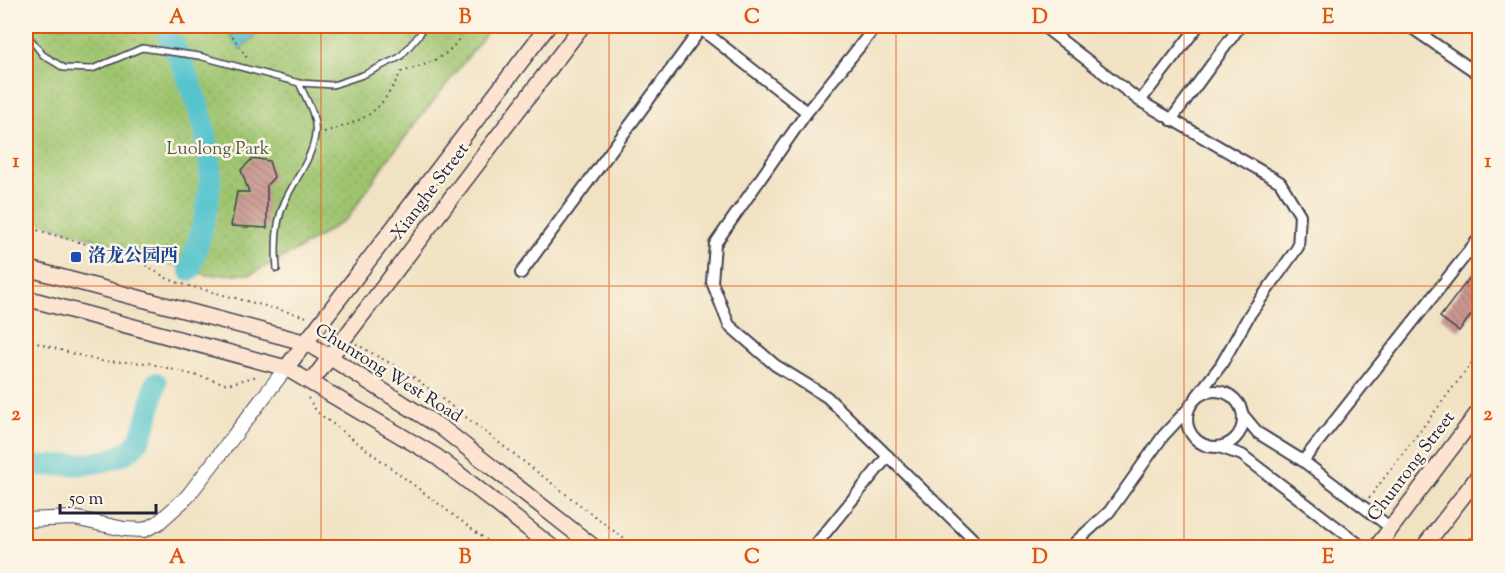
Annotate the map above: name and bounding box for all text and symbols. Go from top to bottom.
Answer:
text: A [169,4,186,33]
text: B [459,4,472,33]
text: C [744,4,760,33]
text: D [1032,4,1048,33]
text: E [1322,4,1335,33]
park label: Luolong Park [166,137,270,163]
street label: Xianghe Street [386,138,476,246]
text: 1 [13,148,20,177]
text: 1 [1485,148,1492,177]
place label: 洛龙公园西 [88,244,178,270]
marker: 洛龙公园西 [69,250,83,264]
street label: Chunrong West Road [309,318,467,430]
text: 2 [11,401,21,430]
text: 2 [1483,401,1493,430]
street label: Chunrong Street [1362,407,1462,527]
scale bar [60,477,156,515]
text: 50 m [68,487,104,513]
text: A [169,544,186,573]
text: B [459,544,472,573]
text: C [744,544,760,573]
text: D [1032,544,1048,573]
text: E [1322,544,1335,573]

